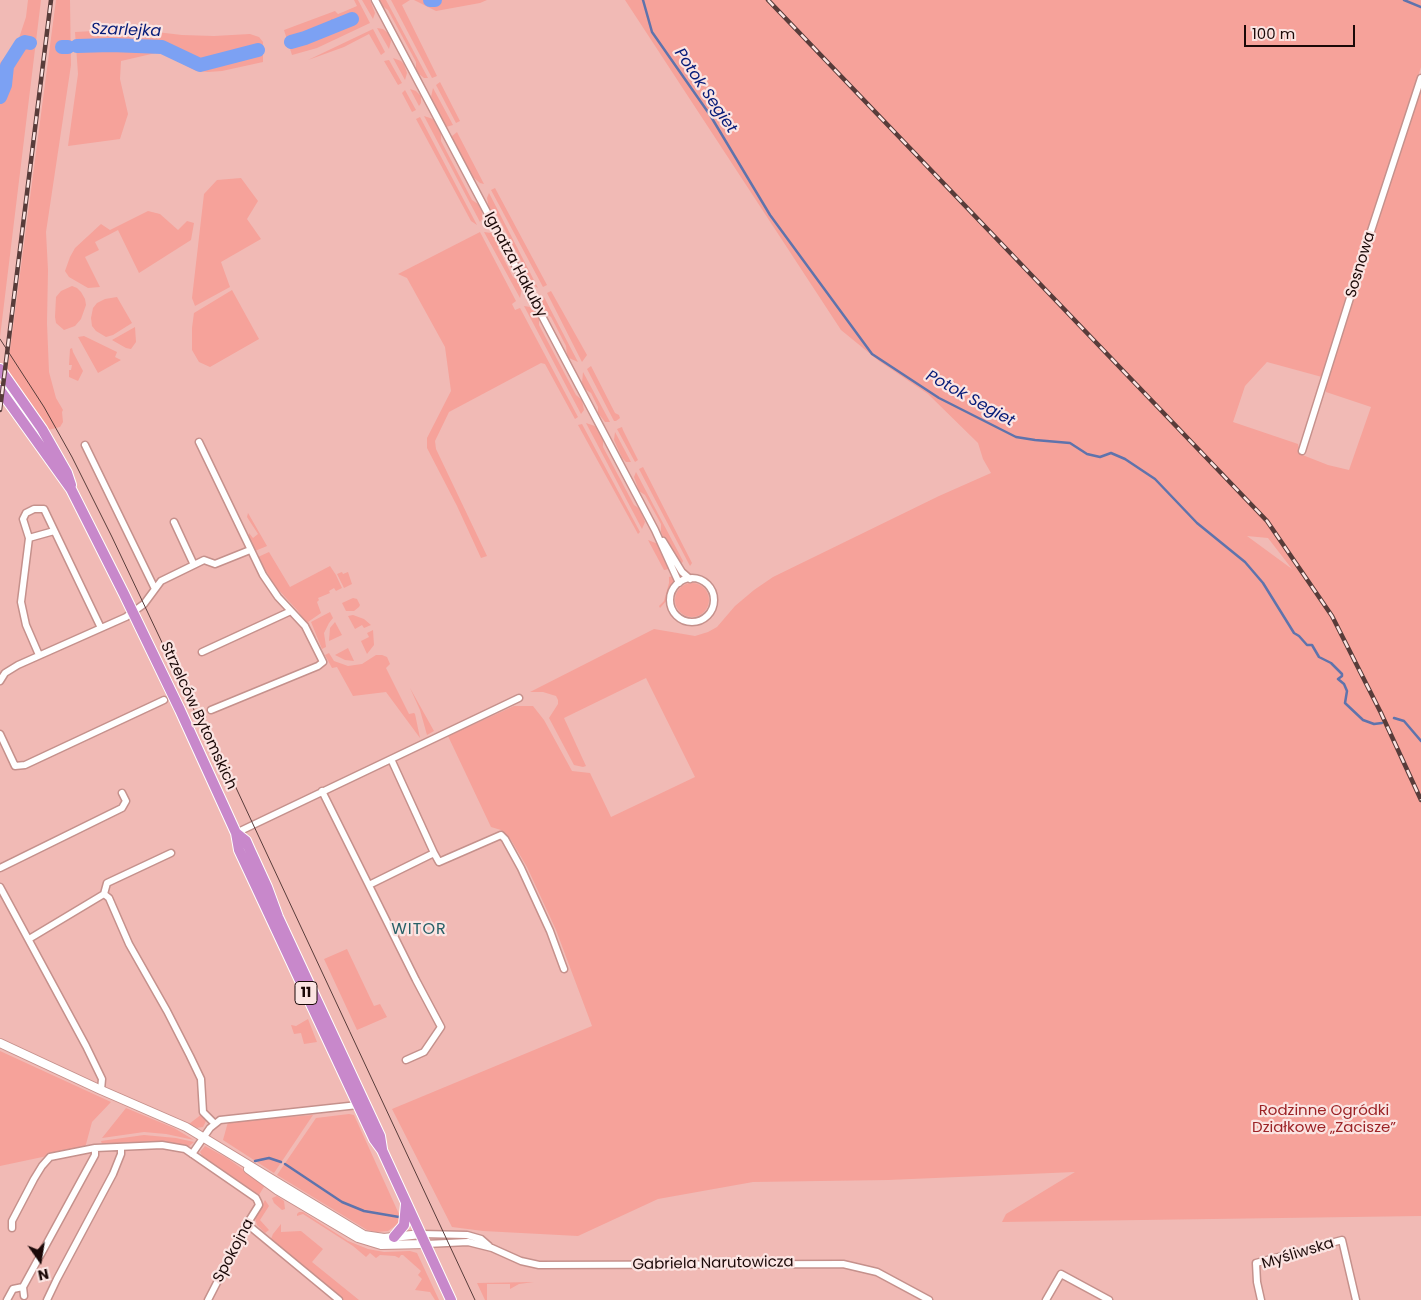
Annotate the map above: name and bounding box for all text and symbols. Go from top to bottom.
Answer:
scale bar [1246,15,1357,47]
water label: Szarlejka [91,20,161,42]
text: 100 m [1252,23,1295,44]
water label: Potok Segiet [670,45,740,137]
street label: Ignatza Hakuby [480,209,550,321]
street label: Sosnowa [1342,230,1380,300]
water label: Potok Segiet [922,367,1018,431]
street label: Strzelców Bytomskich [156,639,240,793]
district label: WITOR [391,920,447,940]
road number: 11 [295,981,317,1004]
park label: Rodzinne Ogródki Działkowe „Zacisze” [1252,1102,1396,1137]
street label: Spokojna [210,1216,258,1286]
street label: Myśliwska [1260,1234,1336,1274]
north arrow [15,1235,65,1285]
street label: Gabriela Narutowicza [632,1254,794,1274]
text: N [36,1264,51,1286]

